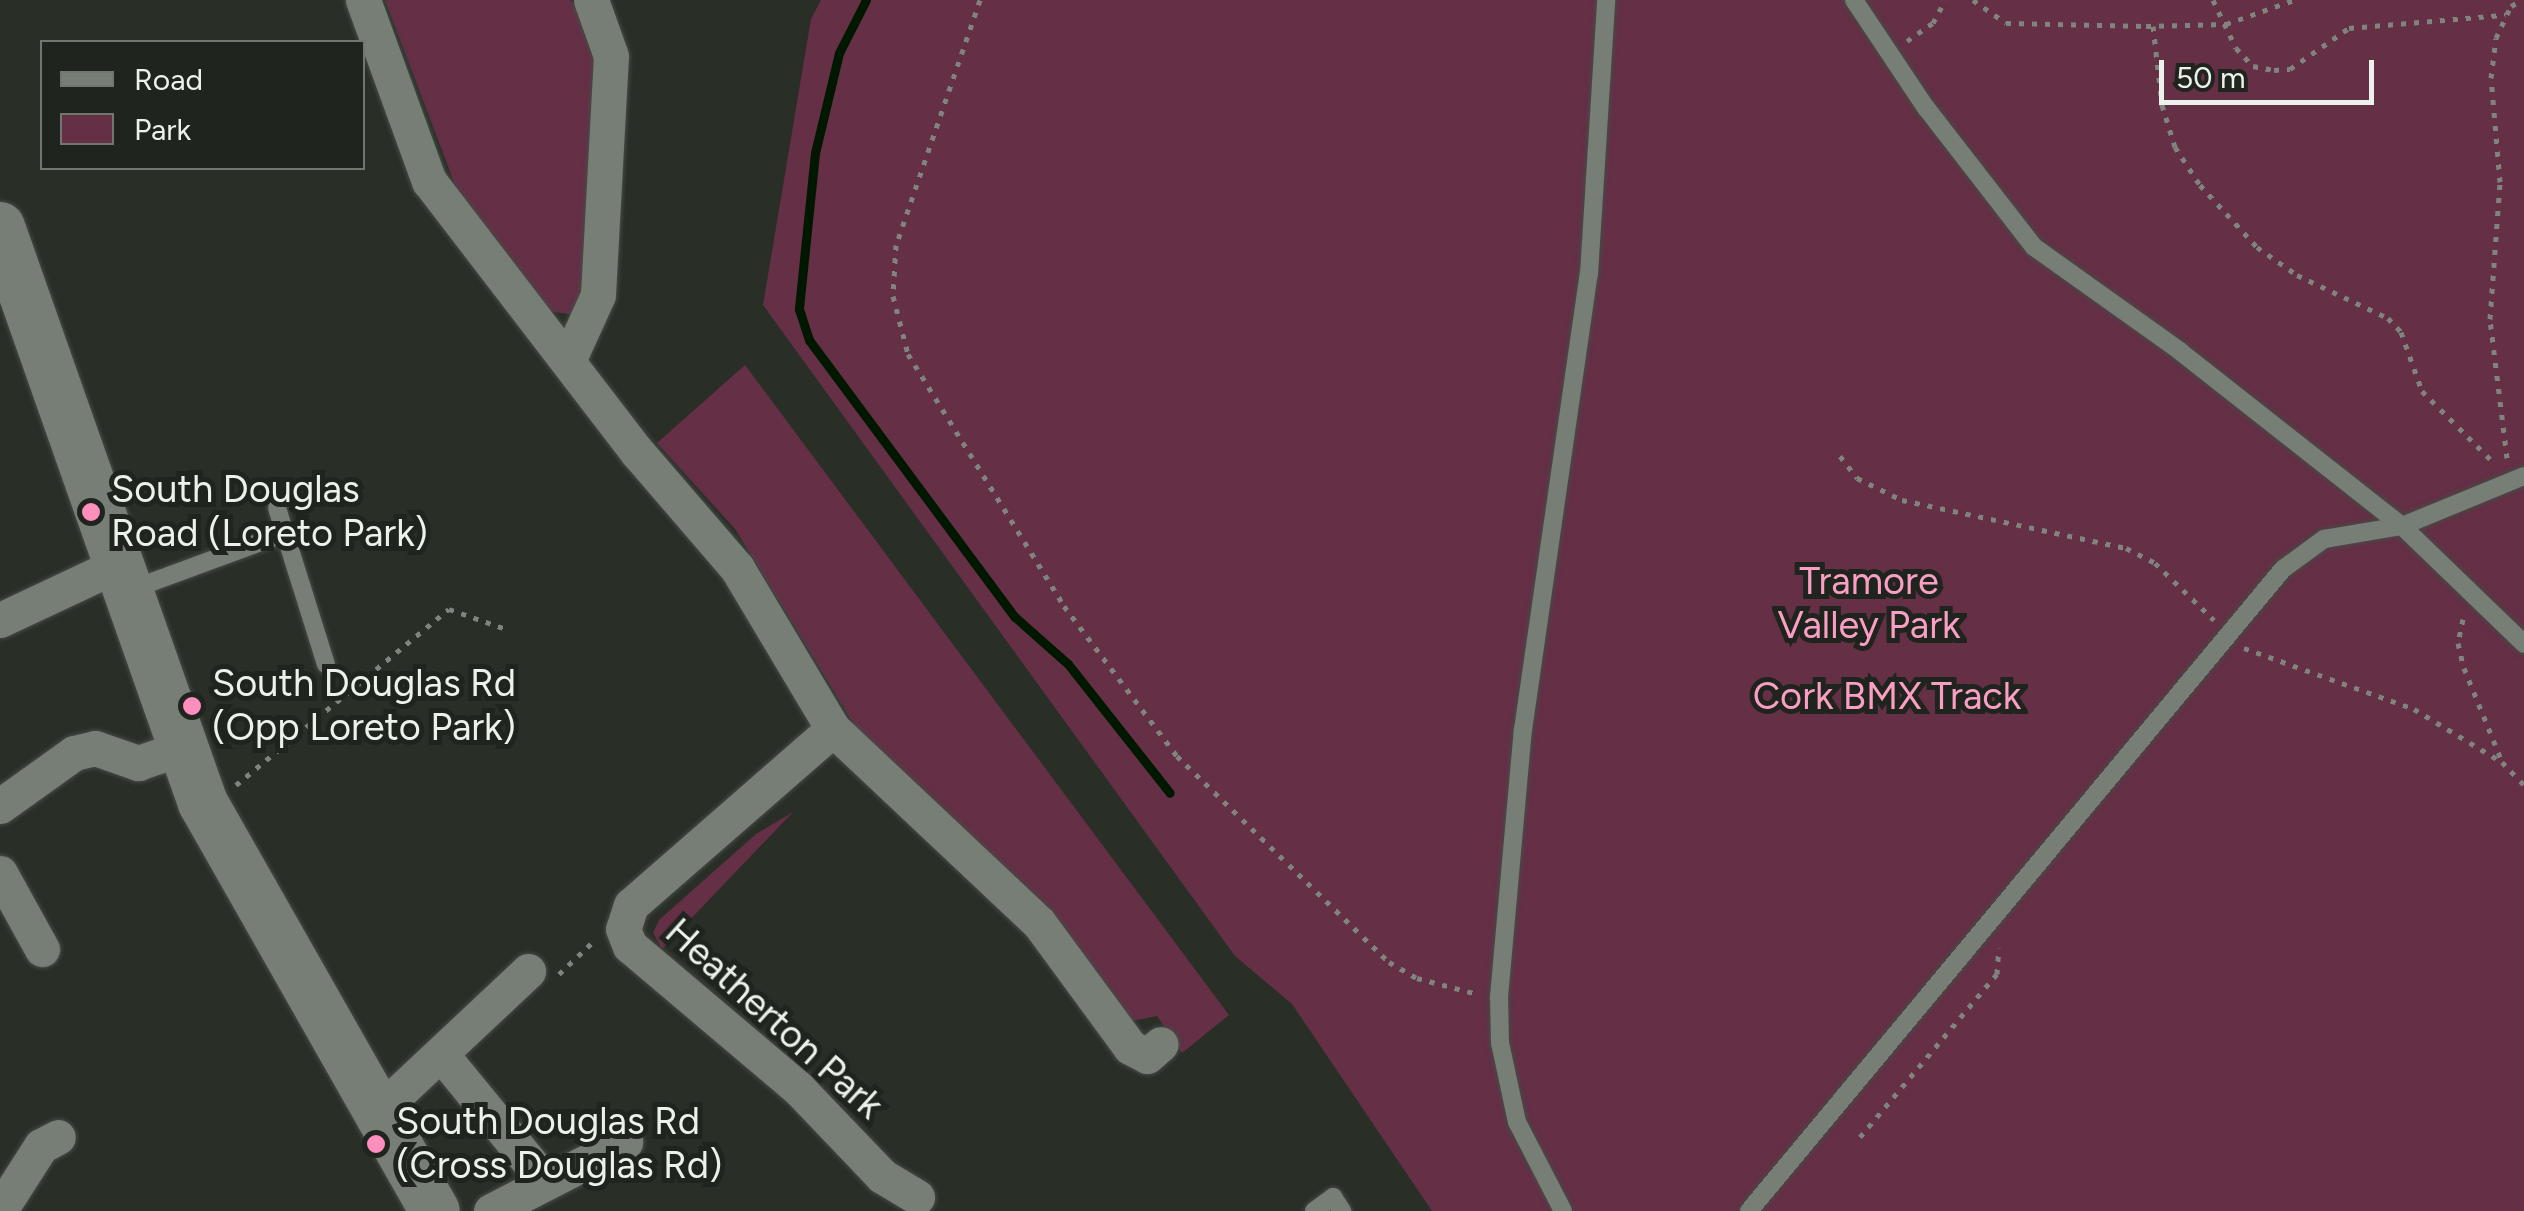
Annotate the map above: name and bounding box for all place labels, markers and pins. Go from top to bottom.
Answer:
place label: South Douglas Road (Loreto Park) [111,467,428,556]
marker: South Douglas Road (Loreto Park) [80,501,102,523]
place label: South Douglas Rd (Opp Loreto Park) [212,661,516,751]
marker: South Douglas Rd (Opp Loreto Park) [181,695,203,717]
place label: South Douglas Rd (Cross Douglas Rd) [396,1099,722,1188]
marker: South Douglas Rd (Cross Douglas Rd) [365,1133,387,1155]

